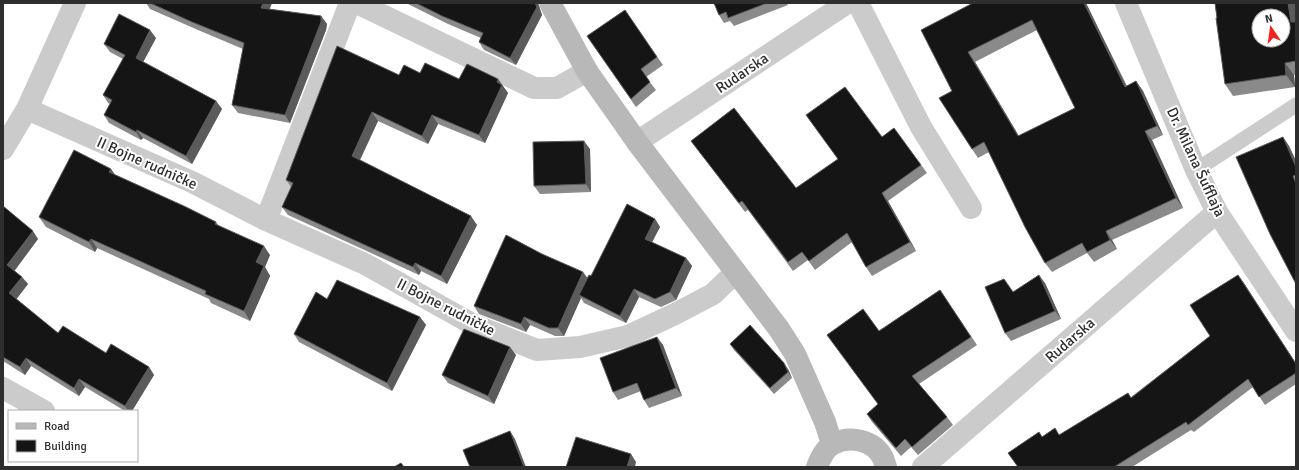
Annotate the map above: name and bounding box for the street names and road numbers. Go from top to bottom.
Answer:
street label: Rudarska [712,49,772,97]
street label: Dr. Milana Šufflaja [1163,104,1230,220]
street label: II Bojne rudničke [94,133,200,193]
street label: II Bojne rudničke [394,274,498,340]
street label: Rudarska [1042,314,1098,366]

